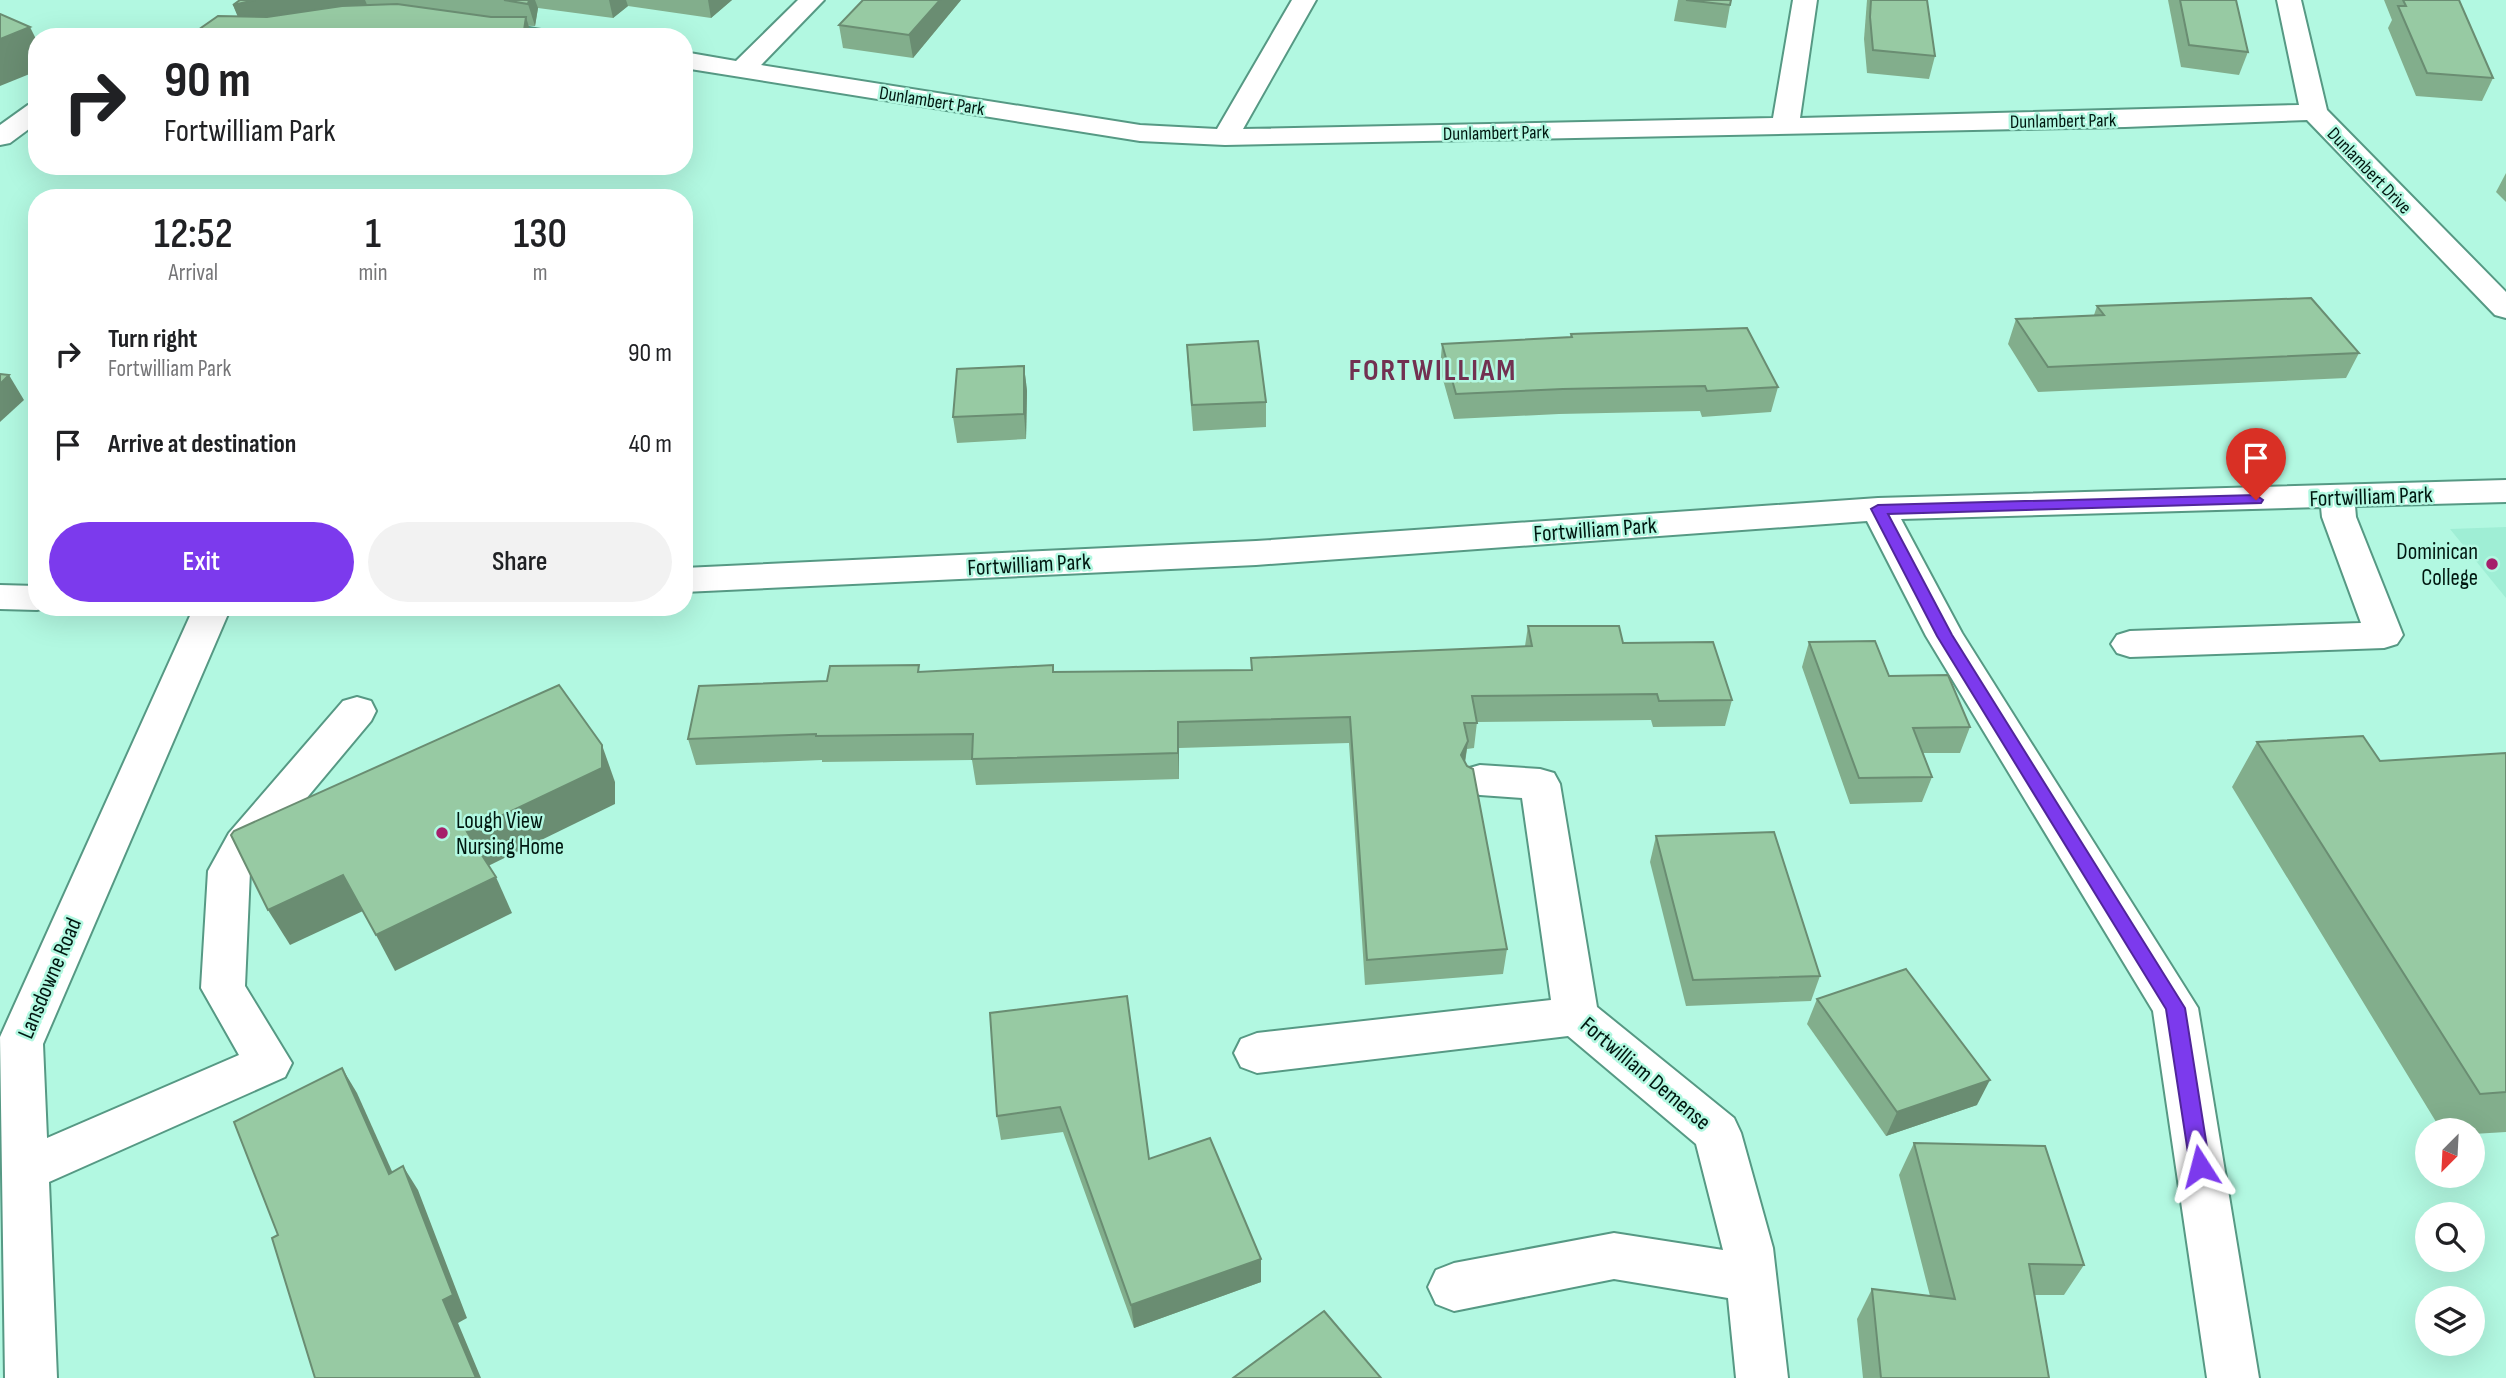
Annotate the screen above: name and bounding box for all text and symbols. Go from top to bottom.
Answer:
text: 90 m [164,52,251,111]
icon: right [49,56,140,147]
street label: Dunlambert Park [877,82,987,121]
street label: Dunlambert Park [2010,109,2117,134]
text: Fortwilliam Park [164,112,336,151]
street label: Dunlambert Park [1443,121,1550,146]
street label: Dunlambert Drive [2322,123,2416,219]
text: 12:52 [154,209,233,260]
text: 1 [365,209,381,260]
text: 130 [513,209,567,260]
text: Arrival [169,259,218,287]
text: min [359,259,387,287]
text: m [533,259,548,287]
text: Turn right [108,324,197,355]
icon: right [49,335,87,373]
text: 90 m [628,338,672,369]
district label: FORTWILLIAM [1349,353,1517,389]
text: Fortwilliam Park [108,355,231,383]
icon: arrive [49,426,87,464]
pin [2226,428,2286,500]
text: Arrive at destination [108,429,296,460]
text: 40 m [629,429,672,460]
icon: arrive [2237,439,2275,477]
street label: Fortwilliam Park [2309,481,2433,513]
street label: Fortwilliam Park [1533,512,1658,548]
button: Exit [49,522,354,602]
button: Share [368,522,672,602]
place label: Dominican College [2396,538,2478,592]
street label: Fortwilliam Park [967,548,1092,582]
marker: Dominican College [2484,556,2500,572]
place label: Lough View Nursing Home [456,807,564,861]
marker: Lough View Nursing Home [434,825,450,841]
street label: Lansdowne Road [12,914,88,1043]
street label: Fortwilliam Demense [1574,1011,1716,1136]
north arrow [2415,1118,2485,1188]
map controls [2415,1118,2485,1356]
position arrow [2163,1129,2237,1203]
button: search [2415,1202,2485,1272]
button: layers [2415,1286,2485,1356]

